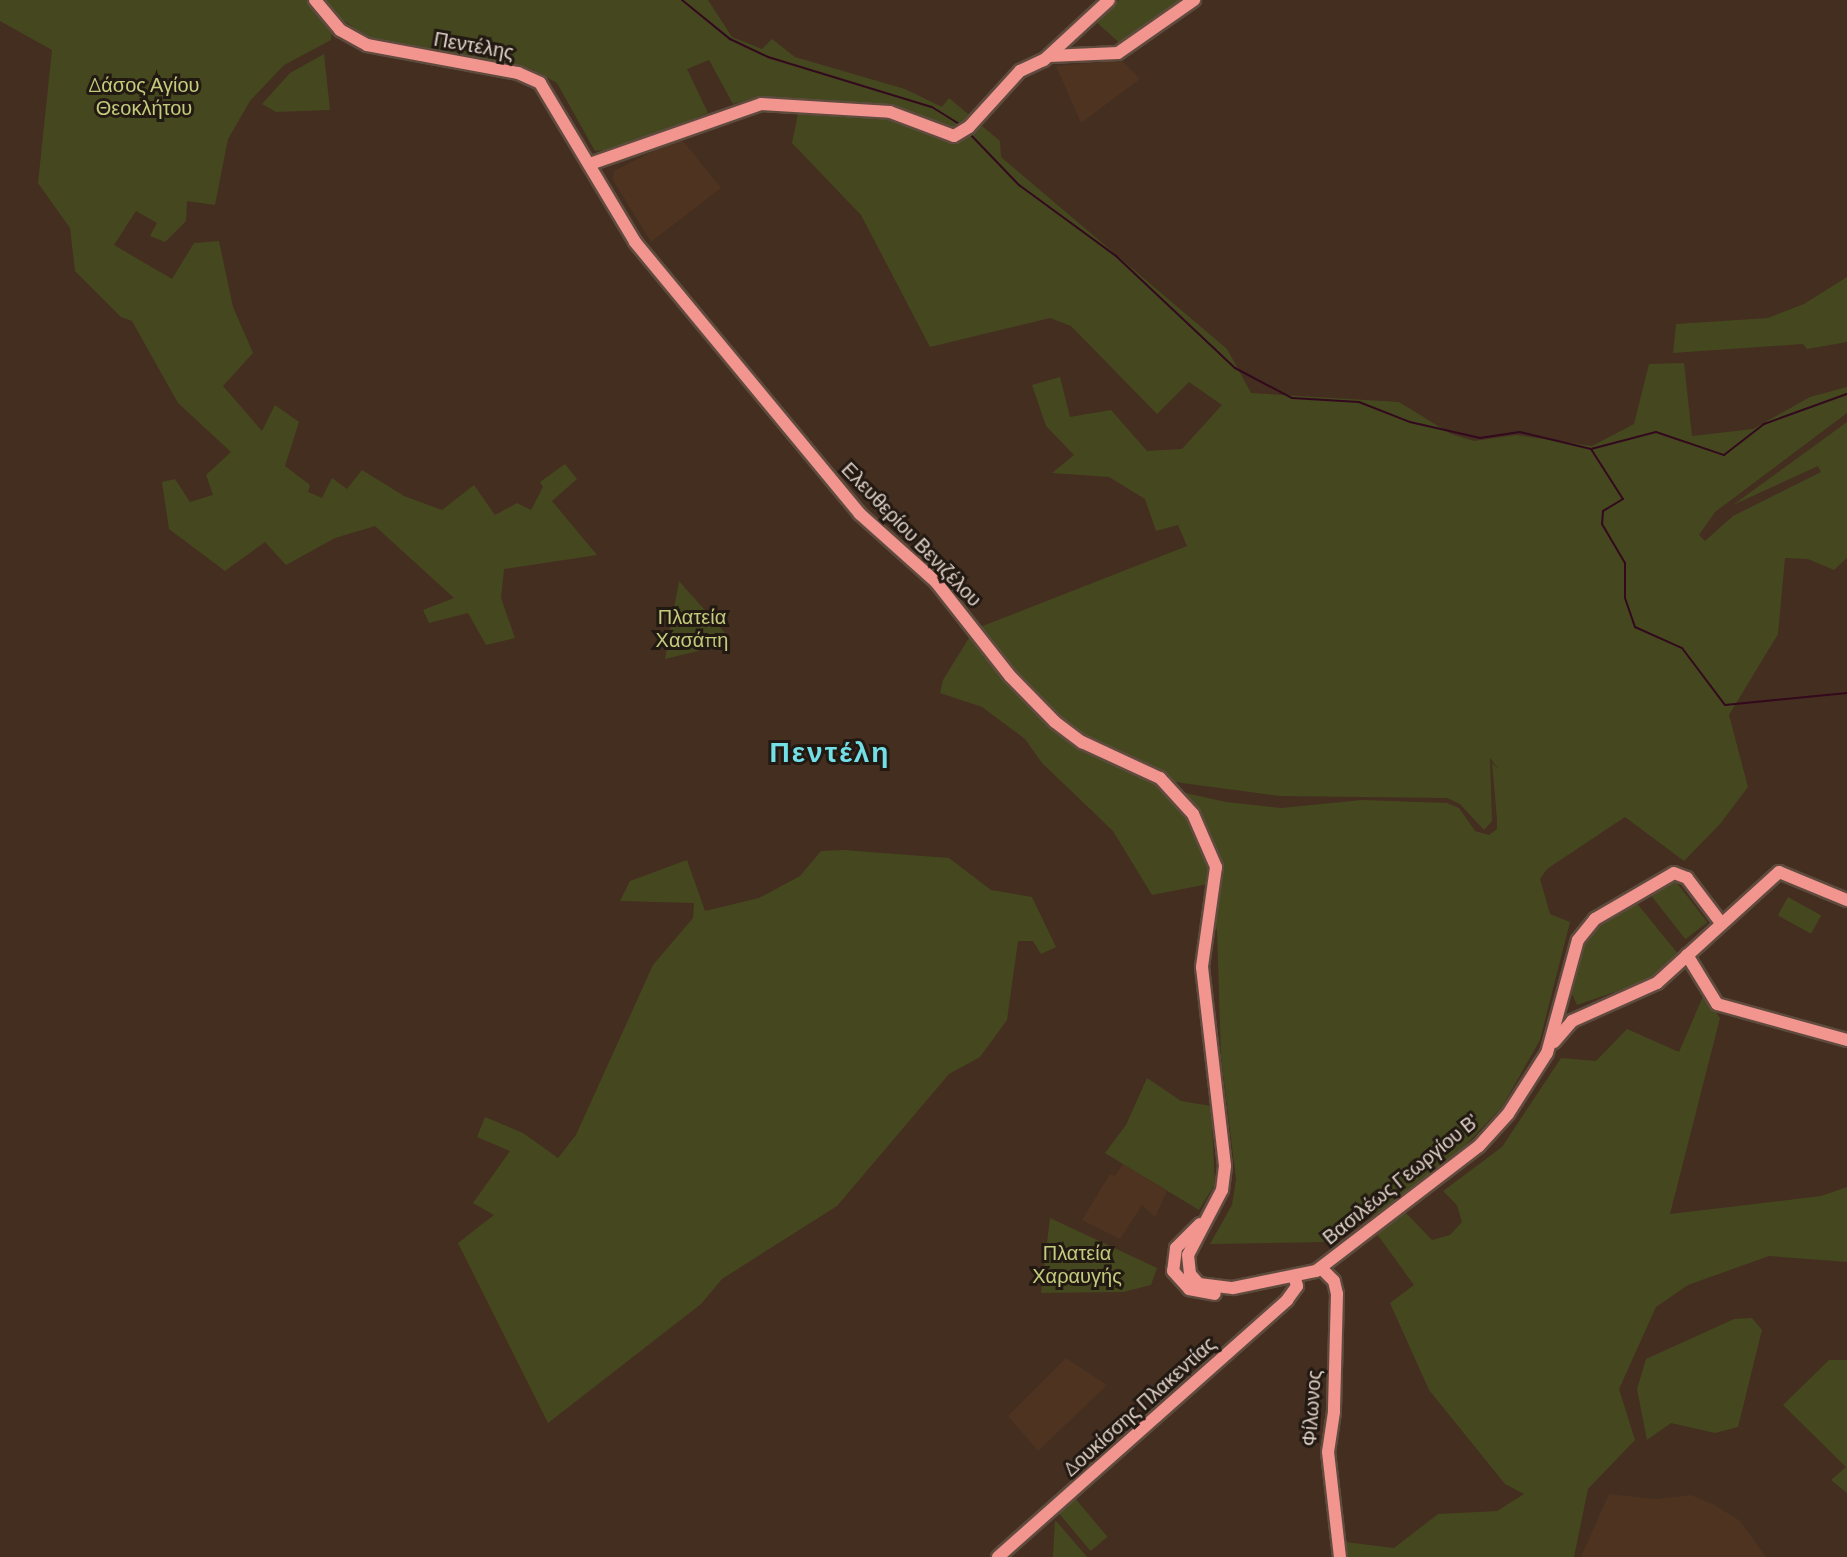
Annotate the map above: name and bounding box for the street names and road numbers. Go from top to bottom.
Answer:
street label: Πεντέλης [432,26,516,64]
street label: Ελευθερίου Βενιζέλου [837,457,987,611]
street label: Βασιλέως Γεωργίου Β' [1317,1109,1483,1249]
street label: Δουκίσσης Πλακεντίας [1058,1331,1220,1481]
street label: Φίλωνος [1296,1369,1326,1447]

